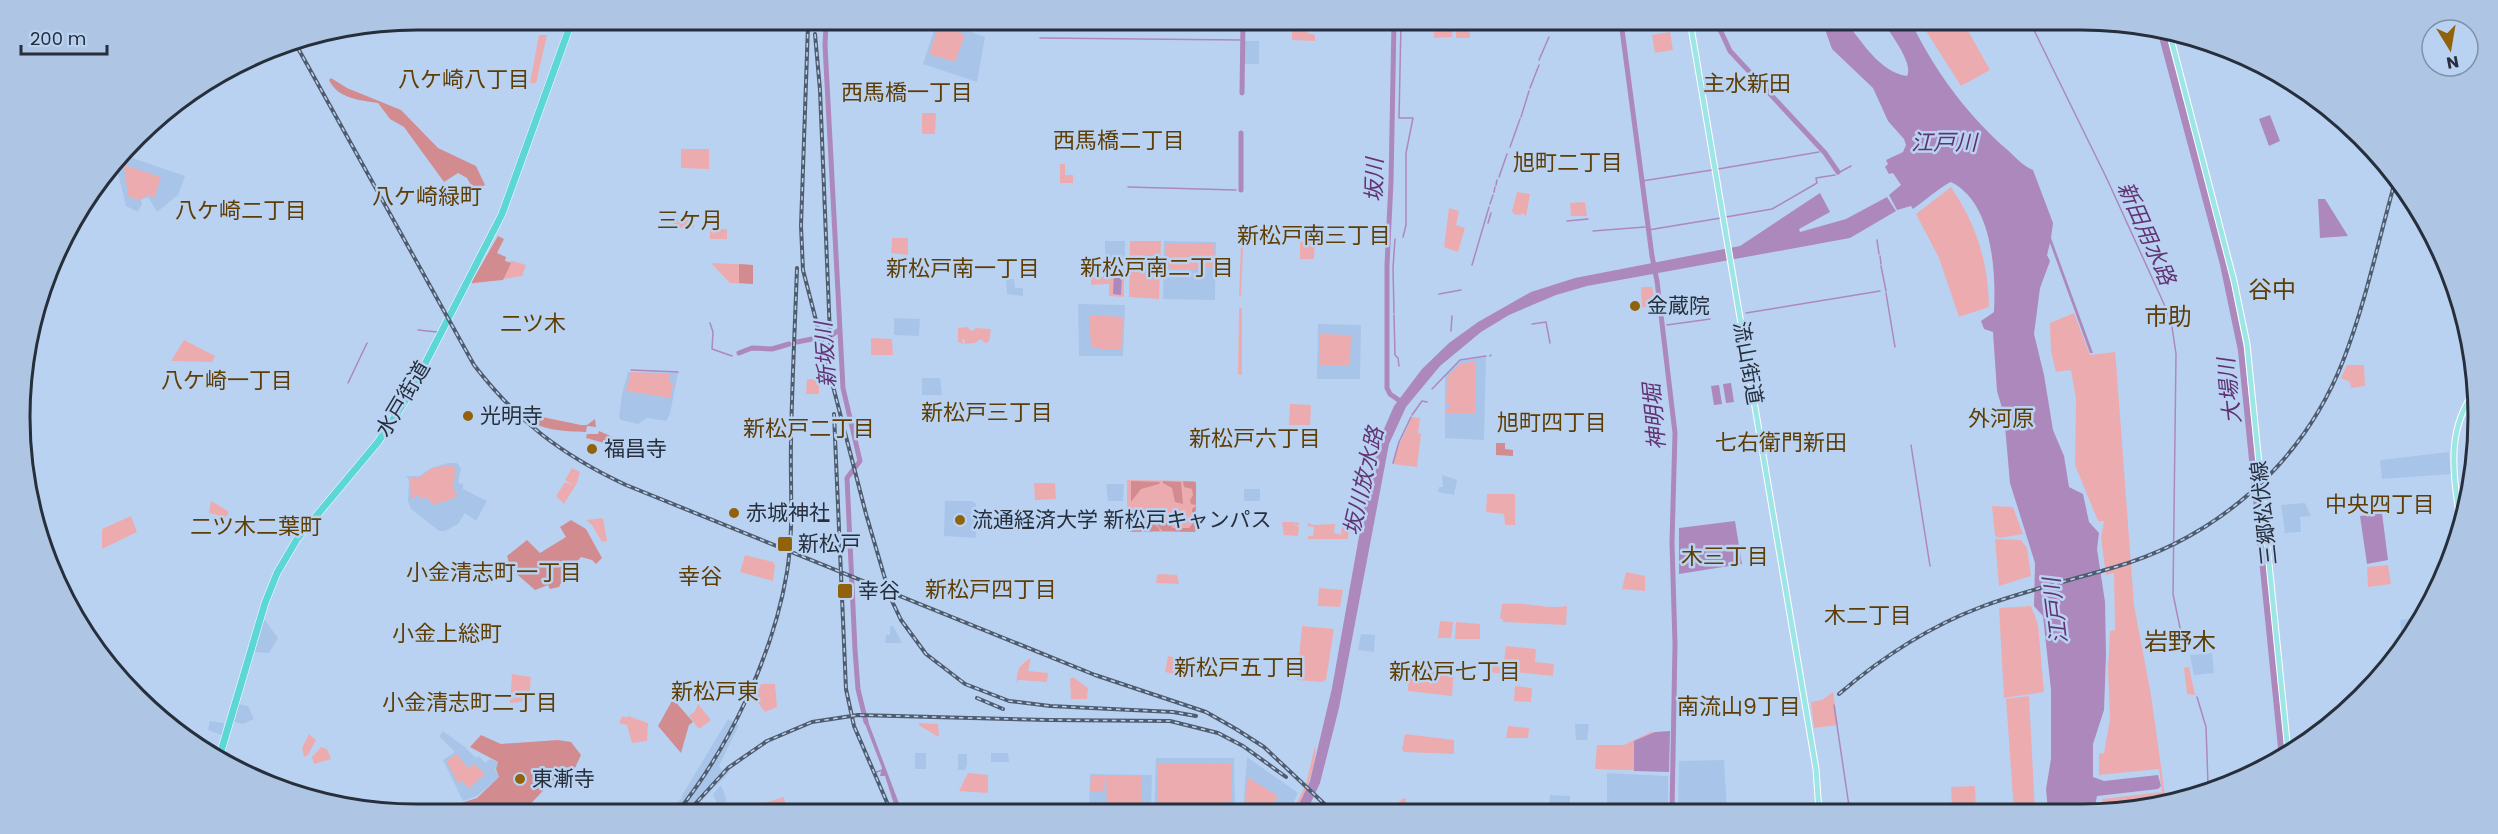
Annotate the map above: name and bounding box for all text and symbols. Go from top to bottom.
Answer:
scale bar [21,18,106,56]
north arrow [2420,18,2480,78]
text: 200 m [30,26,86,51]
text: N [2445,50,2461,75]
district label: 八ケ崎八丁目 [398,64,530,95]
district label: 主水新田 [1703,68,1791,99]
district label: 西馬橋一丁目 [841,77,973,108]
district label: 西馬橋二丁目 [1053,125,1185,156]
water label: 江戸川 [1911,127,1979,158]
district label: 旭町二丁目 [1513,147,1623,178]
water label: 坂川 [1359,156,1390,202]
water label: 新田用水路 [2110,177,2184,292]
district label: 八ケ崎緑町 [372,181,482,212]
district label: 八ケ崎二丁目 [175,195,307,226]
district label: 三ケ月 [657,205,723,236]
district label: 新松戸南三丁目 [1237,220,1391,251]
district label: 新松戸南二丁目 [1080,252,1234,283]
district label: 新松戸南一丁目 [886,253,1040,284]
district label: 谷中 [2248,273,2296,306]
place label: 金蔵院 [1647,291,1710,320]
marker: 金蔵院 [1628,299,1642,313]
district label: 市助 [2144,300,2192,333]
district label: 二ツ木 [500,308,566,339]
water label: 新坂川 [808,319,843,389]
street label: 流山街道 [1727,319,1770,407]
street label: 水戸街道 [369,355,437,442]
water label: 大場川 [2210,355,2248,425]
district label: 八ケ崎一丁目 [161,365,293,396]
water label: 神明堀 [1636,380,1673,451]
district label: 新松戸三丁目 [921,397,1053,428]
place label: 光明寺 [480,401,543,430]
district label: 外河原 [1968,403,2034,434]
district label: 旭町四丁目 [1497,407,1607,438]
marker: 光明寺 [461,409,475,423]
district label: 新松戸二丁目 [743,413,875,444]
water label: 坂川放水路 [1336,422,1391,538]
district label: 新松戸六丁目 [1189,423,1321,454]
district label: 七右衛門新田 [1715,427,1847,458]
place label: 福昌寺 [604,434,667,463]
marker: 福昌寺 [585,442,599,456]
street label: 三郷松伏線 [2244,459,2283,567]
district label: 中央四丁目 [2325,489,2435,520]
place label: 赤城神社 [746,498,830,527]
place label: 流通経済大学 新松戸キャンパス [972,505,1272,534]
marker: 赤城神社 [727,506,741,520]
district label: 二ツ木二葉町 [190,511,322,542]
marker: 流通経済大学 新松戸キャンパス [953,513,967,527]
place label: 新松戸 [798,529,861,558]
marker: 新松戸 [776,535,794,553]
district label: 木三丁目 [1681,541,1769,572]
district label: 小金清志町一丁目 [406,557,582,588]
district label: 幸谷 [678,561,722,592]
district label: 新松戸四丁目 [925,574,1057,605]
water label: 江戸川 [2036,574,2075,646]
place label: 幸谷 [858,576,900,605]
marker: 幸谷 [836,582,854,600]
district label: 木二丁目 [1824,600,1912,631]
district label: 小金上総町 [392,618,502,649]
district label: 岩野木 [2144,625,2216,658]
district label: 新松戸五丁目 [1174,652,1306,683]
district label: 新松戸七丁目 [1389,656,1521,687]
district label: 新松戸東 [671,676,759,707]
district label: 小金清志町二丁目 [382,687,558,718]
district label: 南流山9丁目 [1677,691,1801,722]
place label: 東漸寺 [532,764,595,793]
marker: 東漸寺 [513,772,527,786]

